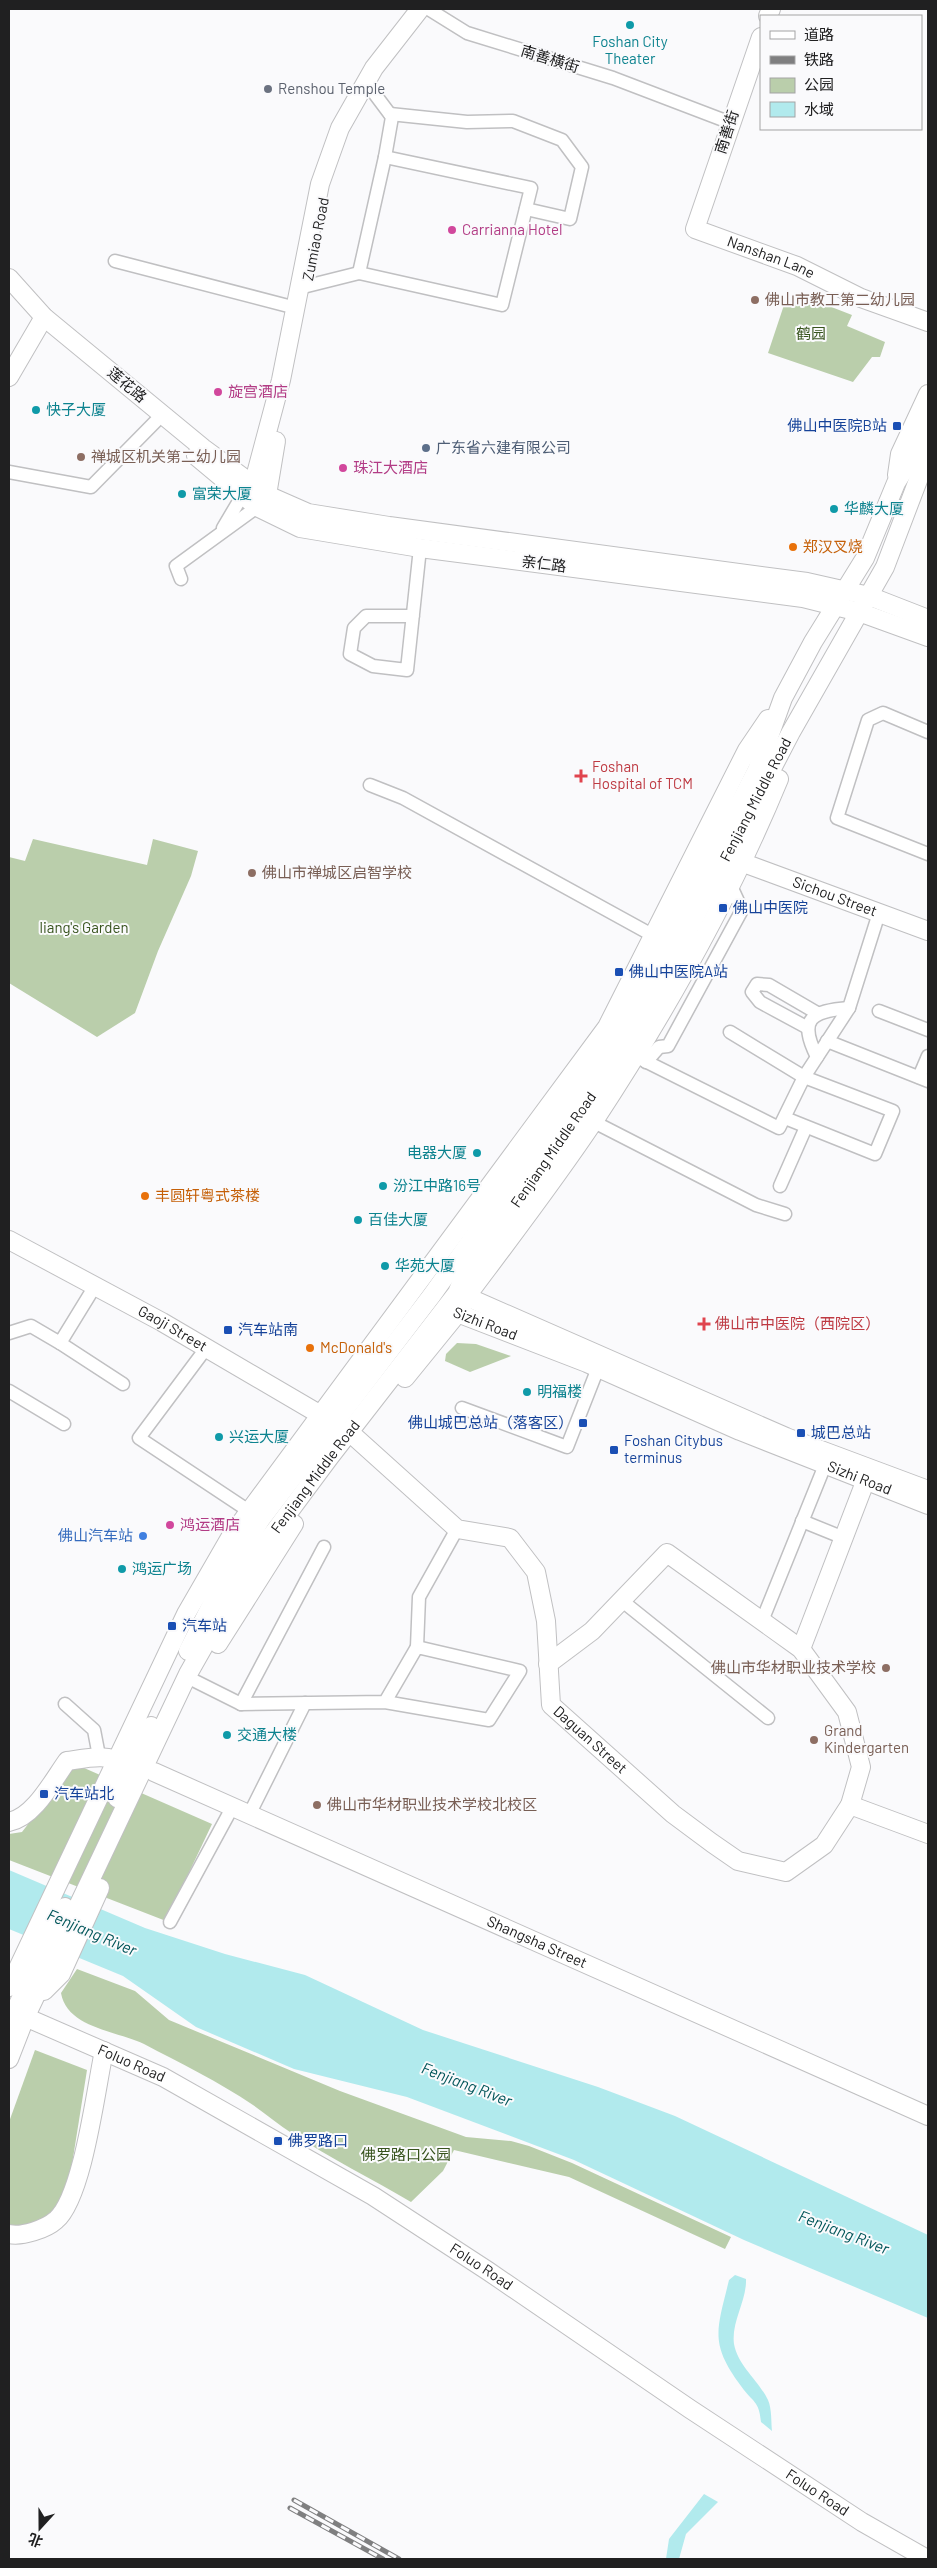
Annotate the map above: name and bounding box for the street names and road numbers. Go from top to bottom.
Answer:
street label: 南善横街 [519,41,582,75]
street label: 南善街 [711,108,742,156]
street label: Zumiao Road [298,196,332,282]
street label: Nanshan Lane [725,231,818,281]
street label: 莲花路 [105,363,151,406]
street label: 亲仁路 [521,551,568,575]
street label: Fenjiang Middle Road [715,734,794,864]
street label: Sichou Street [790,872,880,919]
street label: Fenjiang Middle Road [506,1088,599,1210]
street label: Gaoji Street [135,1301,211,1355]
street label: Sizhi Road [451,1302,520,1343]
street label: Fenjiang Middle Road [266,1416,363,1536]
street label: Sizhi Road [825,1456,895,1498]
street label: Daguan Street [550,1702,631,1777]
street label: Shangsha Street [485,1911,590,1971]
street label: Foluo Road [95,2040,169,2085]
street label: Foluo Road [447,2239,517,2293]
street label: Foluo Road [783,2465,853,2519]

